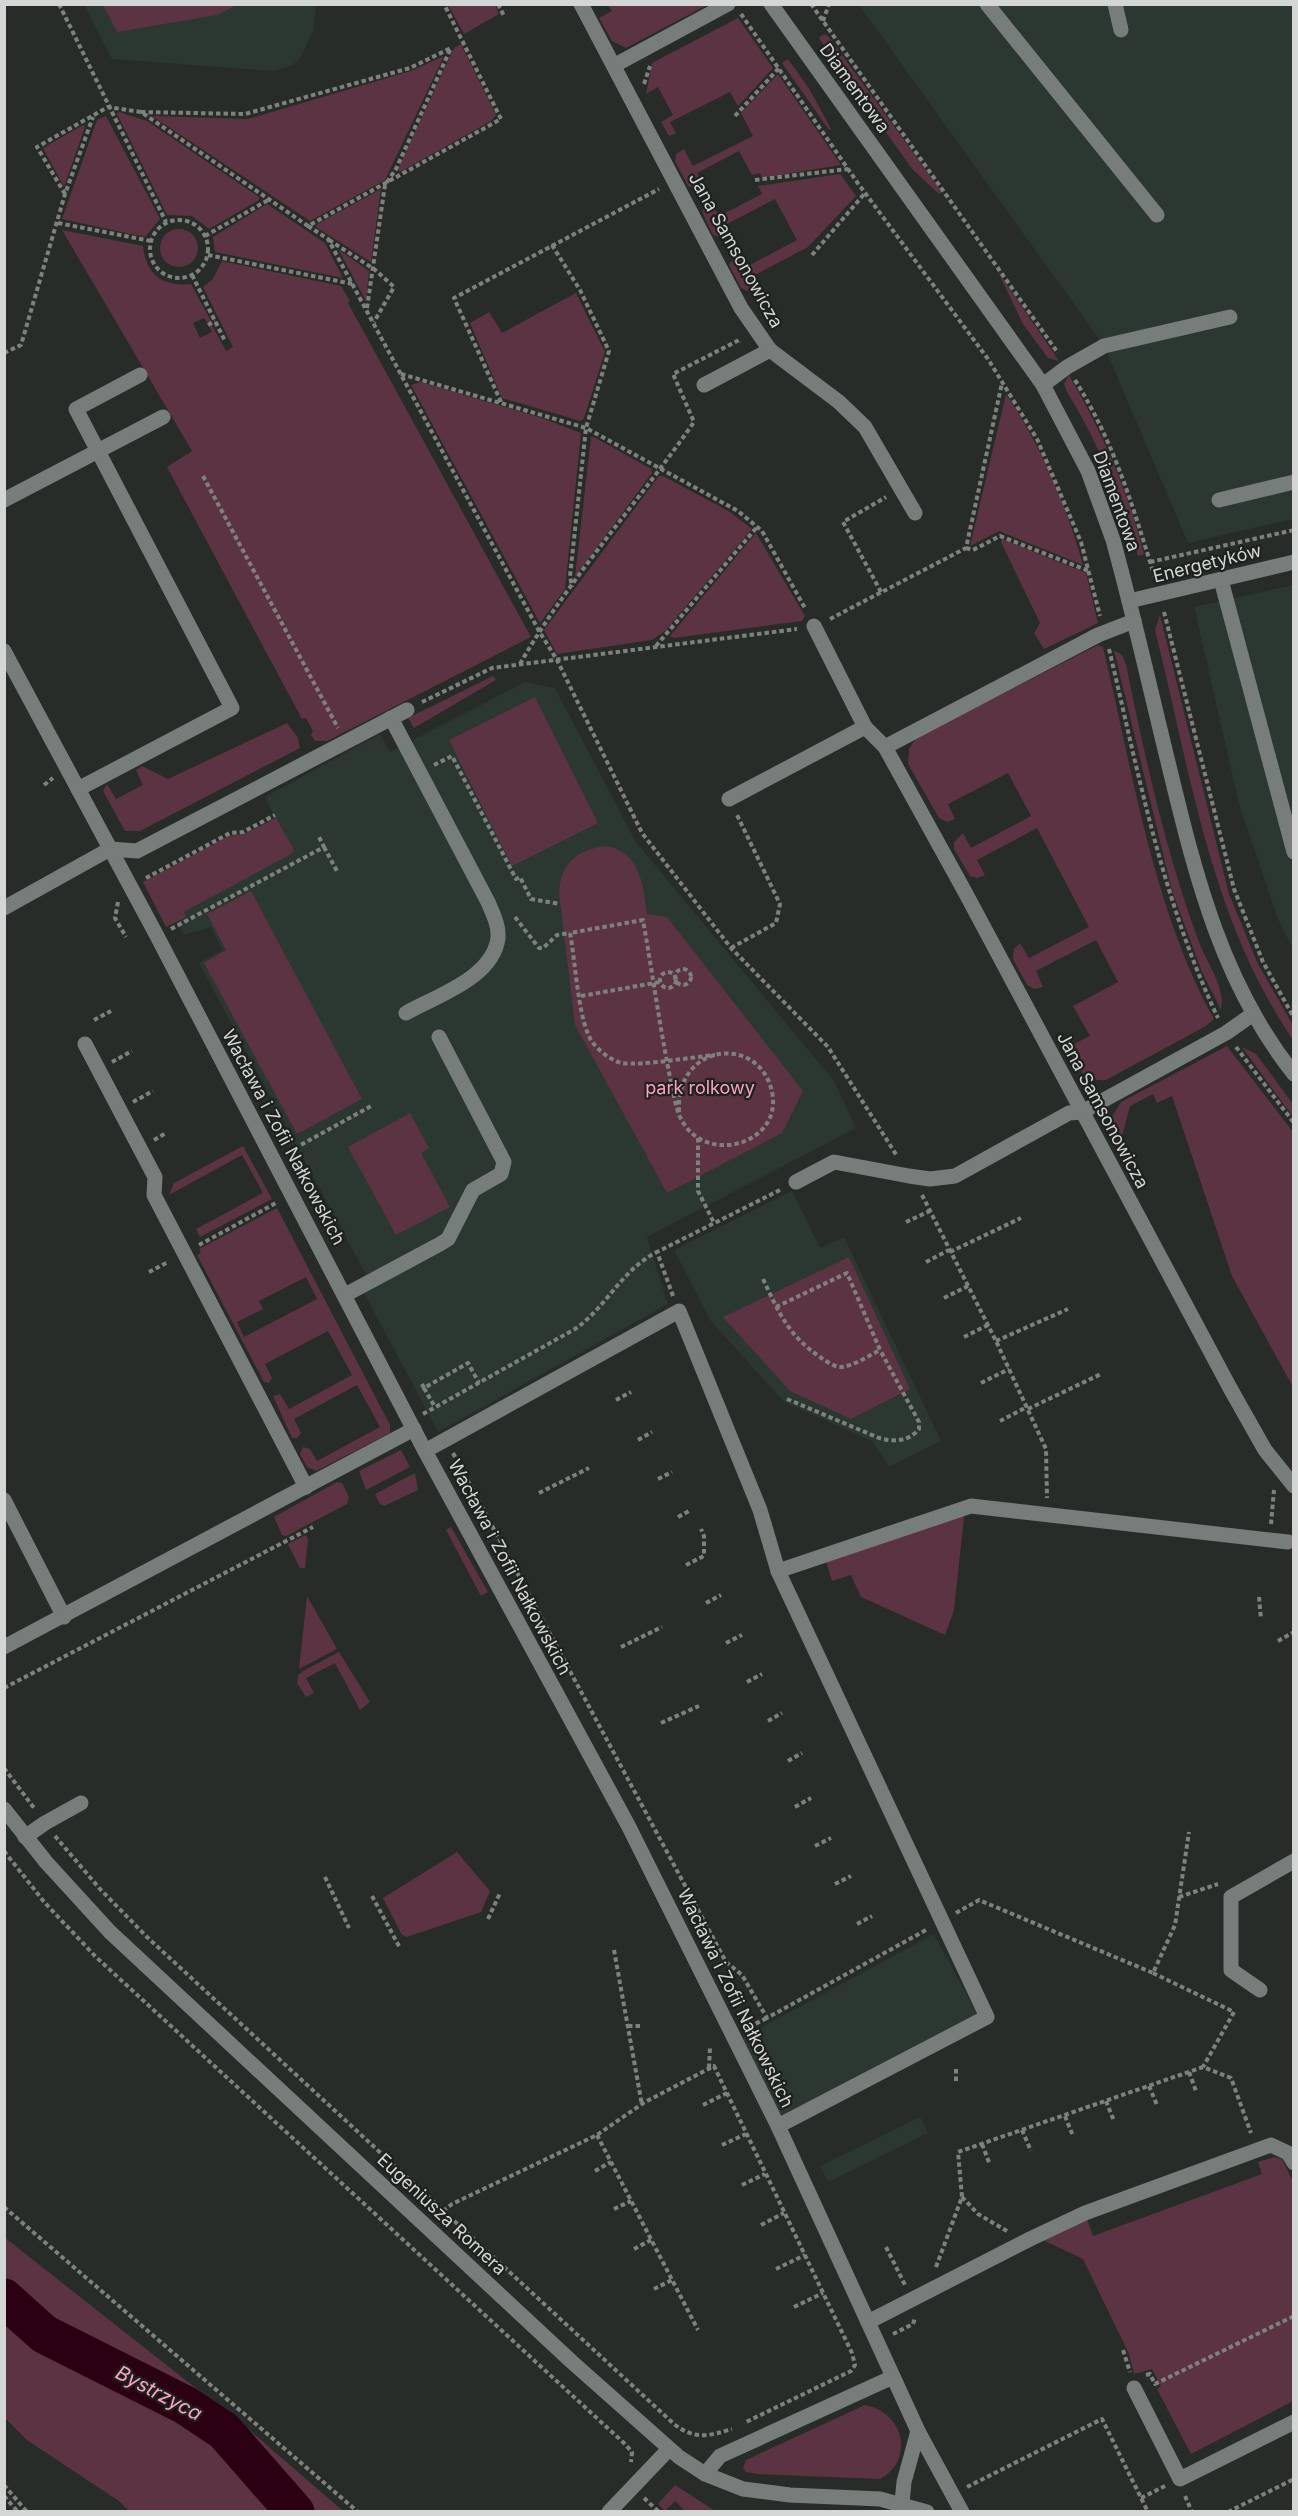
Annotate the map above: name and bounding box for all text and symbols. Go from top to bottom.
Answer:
street label: Diamentowa [816,39,894,137]
street label: Jana Samsonowicza [685,169,787,331]
street label: Diamentowa [1089,448,1145,554]
street label: Energetyków [1151,539,1264,587]
street label: Wacława i Zofii Nałkowskich [218,1026,350,1248]
street label: Jana Samsonowicza [1053,1028,1153,1192]
park label: park rolkowy [645,1077,755,1098]
street label: Wacława i Zofii Nałkowskich [444,1456,576,1678]
street label: Wacława i Zofii Nałkowskich [674,1885,798,2111]
street label: Eugeniusza Romera [373,2149,511,2279]
water label: Bystrzyca [112,2360,206,2426]

